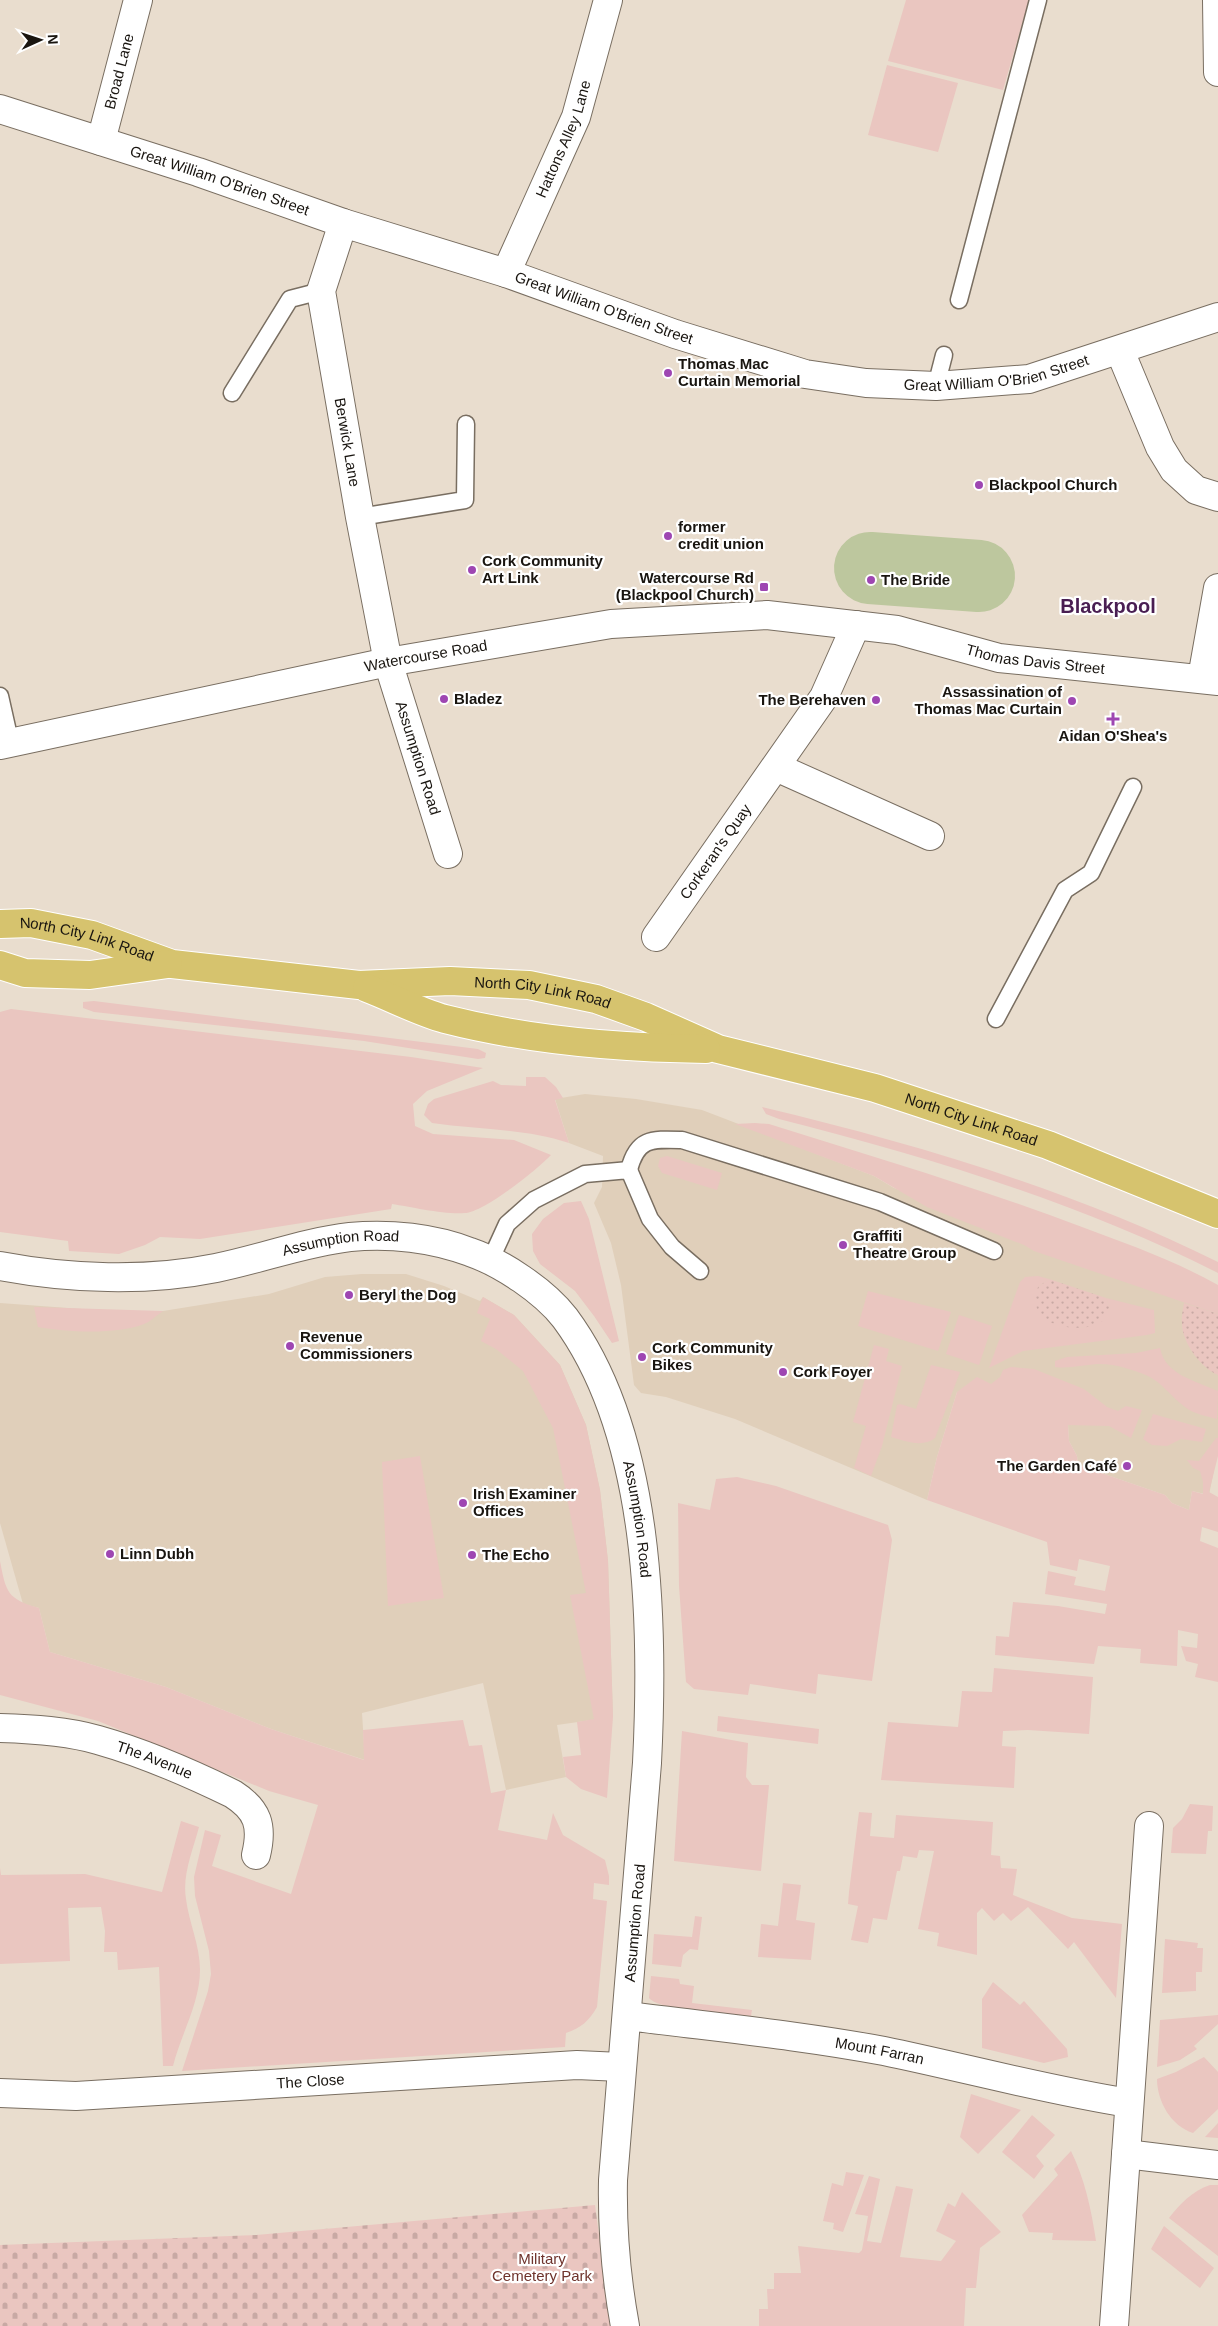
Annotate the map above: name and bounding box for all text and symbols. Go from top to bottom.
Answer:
north arrow [15,15,65,65]
street label: Broad Lane [101,32,137,111]
text: N [45,34,61,45]
street label: Hattons Alley Lane [532,78,594,200]
street label: Great William O'Brien Street [128,142,312,219]
street label: Great William O'Brien Street [513,268,696,347]
street label: Great William O'Brien Street [903,351,1092,394]
place label: Thomas Mac Curtain Memorial [678,355,801,389]
marker: Thomas Mac Curtain Memorial [662,367,674,379]
street label: Berwick Lane [332,396,364,488]
place label: Blackpool Church [989,476,1117,493]
marker: Blackpool Church [973,479,985,491]
place label: former credit union [678,518,764,552]
marker: former credit union [662,530,674,542]
place label: Cork Community Art Link [482,552,604,586]
marker: Cork Community Art Link [466,564,478,576]
place label: Watercourse Rd (Blackpool Church) [616,569,754,603]
place label: The Bride [881,571,950,588]
marker: The Bride [865,574,877,586]
marker: Watercourse Rd (Blackpool Church) [758,581,770,593]
district label: Blackpool [1060,595,1156,617]
street label: Watercourse Road [363,636,488,675]
street label: Thomas Davis Street [964,640,1106,677]
place label: Assassination of Thomas Mac Curtain [914,683,1063,717]
place label: Bladez [454,690,502,707]
place label: The Berehaven [758,691,866,708]
marker: Bladez [438,693,450,705]
marker: The Berehaven [870,694,882,706]
marker: Assassination of Thomas Mac Curtain [1066,695,1078,707]
street label: Assumption Road [393,699,444,817]
marker: Aidan O'Shea's [1107,713,1119,725]
place label: Aidan O'Shea's [1059,727,1167,744]
street label: Corkeran's Quay [676,800,755,902]
street label: North City Link Road [19,914,156,965]
street label: North City Link Road [474,973,613,1012]
street label: North City Link Road [903,1089,1040,1149]
street label: Assumption Road [280,1227,400,1259]
place label: Graffiti Theatre Group [853,1227,956,1261]
marker: Graffiti Theatre Group [837,1239,849,1251]
place label: Beryl the Dog [359,1286,457,1303]
marker: Beryl the Dog [343,1289,355,1301]
place label: Revenue Commissioners [300,1328,413,1362]
place label: Cork Community Bikes [652,1339,774,1373]
marker: Revenue Commissioners [284,1340,296,1352]
marker: Cork Community Bikes [636,1351,648,1363]
place label: Cork Foyer [793,1363,872,1380]
marker: Cork Foyer [777,1366,789,1378]
place label: The Garden Café [997,1457,1117,1474]
street label: Assumption Road [620,1459,655,1578]
marker: The Garden Café [1121,1460,1133,1472]
place label: Irish Examiner Offices [473,1485,577,1519]
marker: Irish Examiner Offices [457,1497,469,1509]
place label: Linn Dubh [120,1545,194,1562]
place label: The Echo [482,1546,550,1563]
marker: Linn Dubh [104,1548,116,1560]
marker: The Echo [466,1549,478,1561]
street label: The Avenue [115,1737,195,1782]
street label: Assumption Road [621,1863,648,1983]
street label: Mount Farran [834,2034,926,2067]
street label: The Close [276,2070,345,2092]
park label: Military Cemetery Park [492,2250,593,2284]

